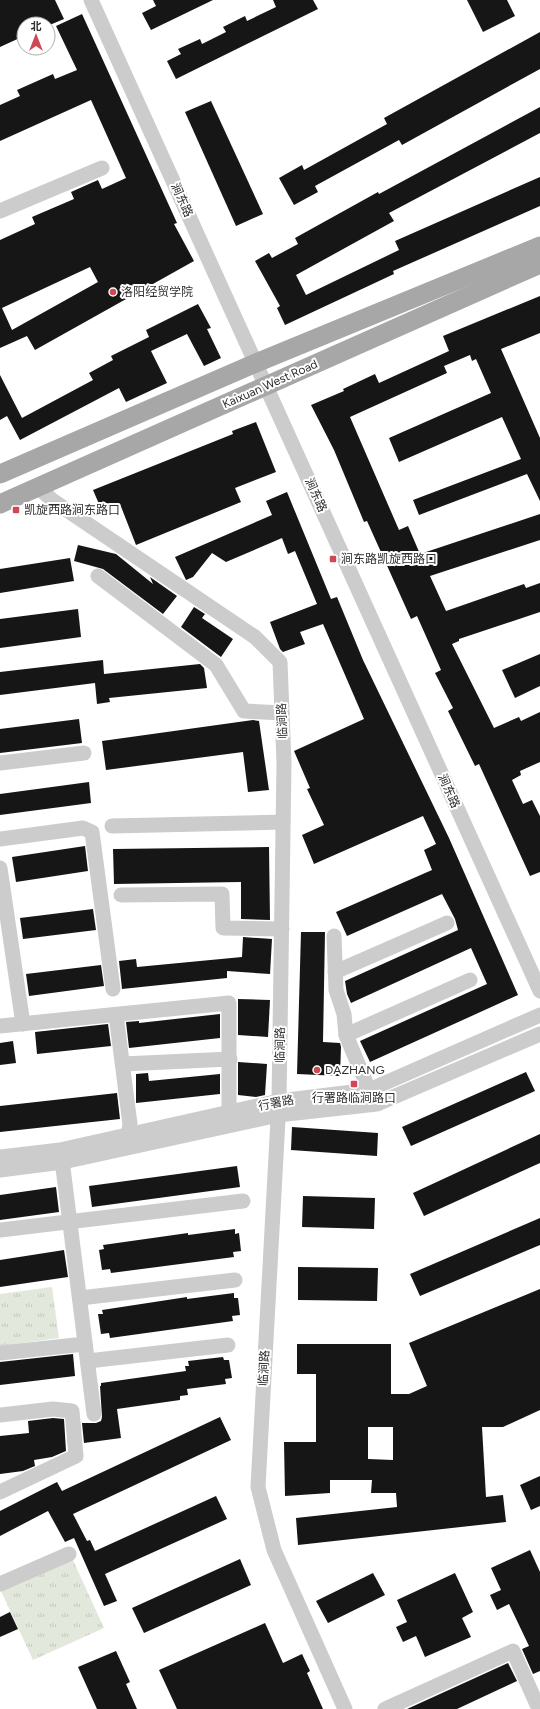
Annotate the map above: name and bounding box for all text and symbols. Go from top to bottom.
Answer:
north arrow [16,16,56,56]
text: 北 [31,20,42,33]
street label: 涧东路 [168,181,196,219]
place label: 洛阳经贸学院 [121,285,193,299]
marker: 洛阳经贸学院 [108,287,118,297]
street label: Kaixuan West Road [220,357,320,411]
street label: 涧东路 [302,476,330,514]
place label: 凯旋西路涧东路口 [24,503,120,517]
marker: 凯旋西路涧东路口 [11,505,21,515]
place label: 涧东路凯旋西路口 [341,552,437,566]
marker: 涧东路凯旋西路口 [328,554,338,564]
street label: 临涧路 [274,703,290,739]
street label: 涧东路 [435,772,463,810]
street label: 临涧路 [273,1027,287,1063]
place label: DAZHANG [325,1063,385,1077]
marker: DAZHANG [312,1065,322,1075]
marker: 行署路临涧路口 [349,1079,359,1089]
place label: 行署路临涧路口 [312,1091,396,1105]
street label: 行署路 [257,1093,295,1113]
street label: 临涧路 [256,1350,272,1386]

